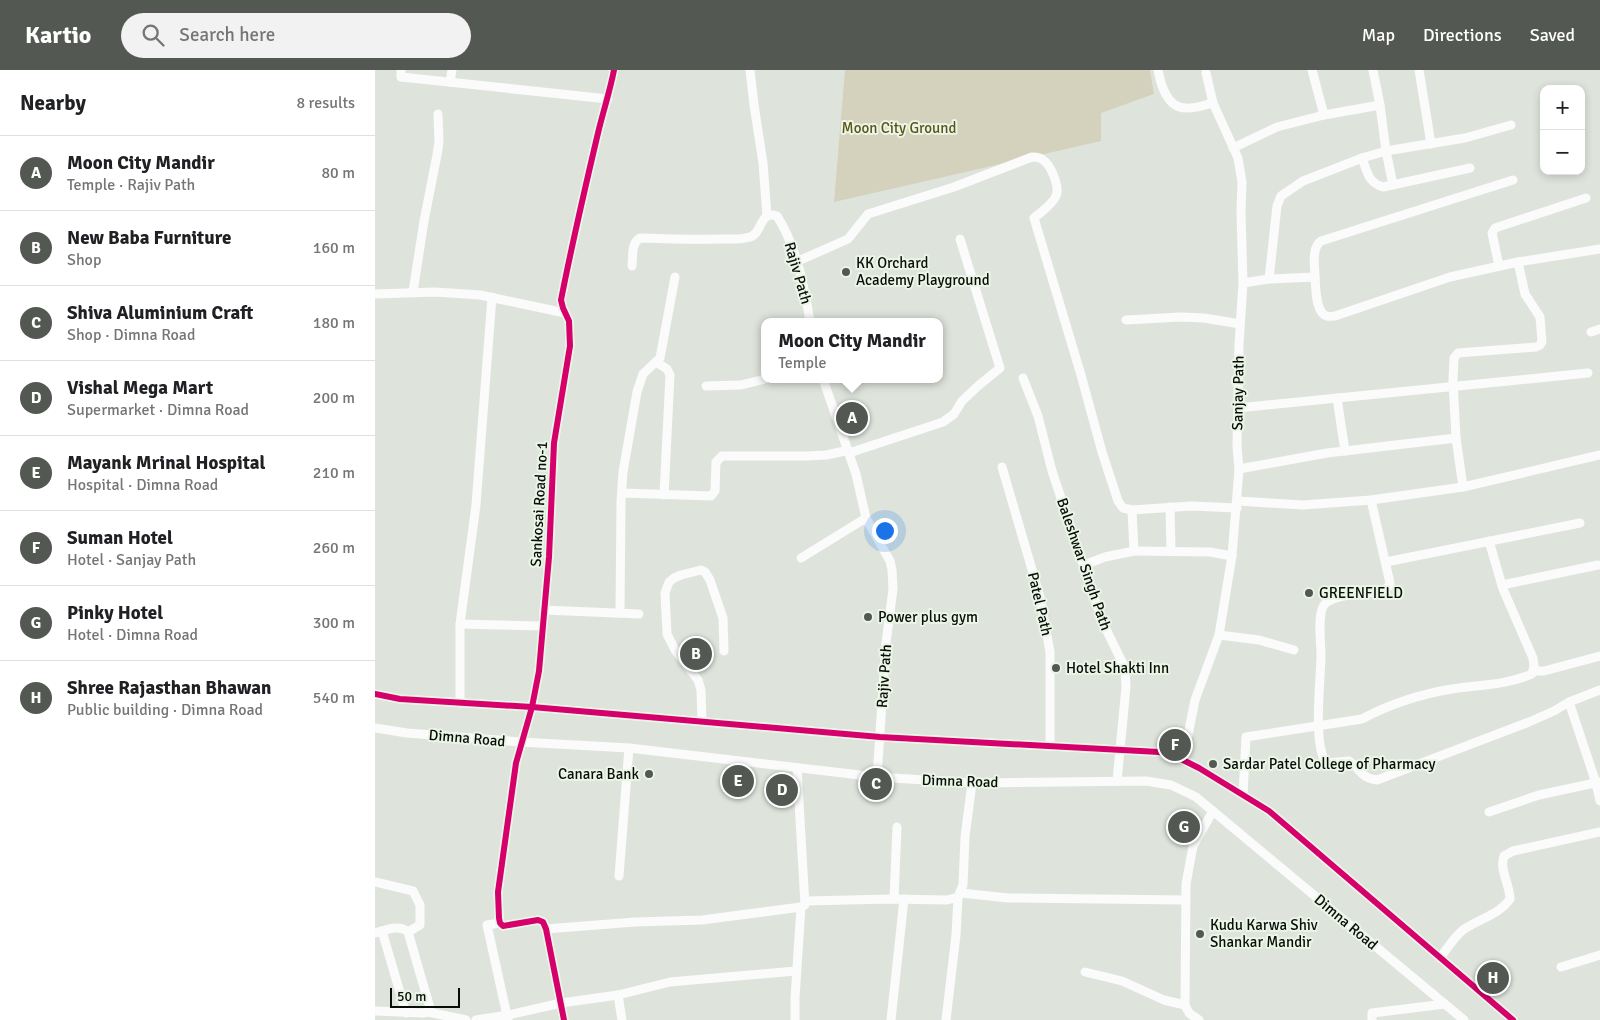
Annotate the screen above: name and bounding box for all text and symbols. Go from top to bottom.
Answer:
search box [121,13,471,58]
text: Kartio [25,20,91,50]
icon: search [139,21,167,49]
text: Search here [179,23,275,47]
text: Map [1362,24,1395,46]
text: Directions [1423,24,1502,46]
text: Saved [1530,24,1575,46]
map controls [1540,85,1585,175]
button: + [1540,85,1585,130]
text: Nearby [20,90,86,116]
text: 8 results [296,93,355,113]
park label: Moon City Ground [842,119,956,137]
button: − [1540,130,1585,175]
text: Moon City Mandir [67,151,215,175]
text: A [31,163,41,183]
text: 80 m [321,163,355,183]
text: Temple · Rajiv Path [67,175,195,195]
text: New Baba Furniture [67,226,231,250]
text: B [31,238,41,258]
text: 160 m [313,238,355,258]
street label: Rajiv Path [781,240,815,306]
text: Shop [67,250,101,270]
place label: KK Orchard Academy Playground [856,254,990,289]
marker: KK Orchard Academy Playground [840,266,852,278]
text: Shiva Aluminium Craft [67,301,253,325]
text: C [31,313,41,333]
text: 180 m [313,313,355,333]
popup [761,318,943,383]
text: Shop · Dimna Road [67,325,195,345]
text: Moon City Mandir [778,329,926,353]
text: Temple [778,353,826,373]
street label: Sanjay Path [1228,355,1248,431]
text: Vishal Mega Mart [67,376,213,400]
text: D [31,388,41,408]
text: 200 m [313,388,355,408]
pin: A [836,399,868,437]
text: Supermarket · Dimna Road [67,400,249,420]
street label: Sankosai Road no-1 [527,441,551,567]
text: Mayank Mrinal Hospital [67,451,265,475]
text: E [31,463,41,483]
text: 210 m [313,463,355,483]
text: Hospital · Dimna Road [67,475,218,495]
street label: Baleshwar Singh Path [1053,495,1115,633]
your location [872,518,898,544]
text: Suman Hotel [67,526,173,550]
text: F [32,538,40,558]
text: 260 m [313,538,355,558]
text: Hotel · Sanjay Path [67,550,196,570]
street label: Patel Path [1024,570,1056,638]
place label: GREENFIELD [1319,584,1403,602]
marker: GREENFIELD [1303,587,1315,599]
text: Pinky Hotel [67,601,163,625]
place label: Power plus gym [878,608,978,626]
marker: Power plus gym [862,611,874,623]
text: G [31,613,41,633]
text: 300 m [313,613,355,633]
text: Hotel · Dimna Road [67,625,198,645]
pin: B [680,635,712,673]
street label: Rajiv Path [873,644,895,708]
place label: Hotel Shakti Inn [1066,659,1169,677]
marker: Hotel Shakti Inn [1050,662,1062,674]
text: Shree Rajasthan Bhawan [67,676,271,700]
text: H [31,688,41,708]
text: 540 m [313,688,355,708]
text: Public building · Dimna Road [67,700,263,720]
street label: Dimna Road [428,726,506,750]
pin: F [1159,726,1191,764]
place label: Sardar Patel College of Pharmacy [1223,755,1436,773]
marker: Sardar Patel College of Pharmacy [1207,758,1219,770]
pin: E [722,762,754,800]
place label: Canara Bank [558,765,639,783]
pin: C [860,765,892,803]
marker: Canara Bank [643,768,655,780]
pin: D [766,771,798,809]
street label: Dimna Road [921,771,999,791]
pin: G [1168,808,1200,846]
street label: Dimna Road [1311,890,1381,954]
place label: Kudu Karwa Shiv Shankar Mandir [1210,916,1318,951]
marker: Kudu Karwa Shiv Shankar Mandir [1194,928,1206,940]
pin: H [1477,959,1509,997]
scale bar [390,985,460,1008]
text: 50 m [397,988,426,1005]

